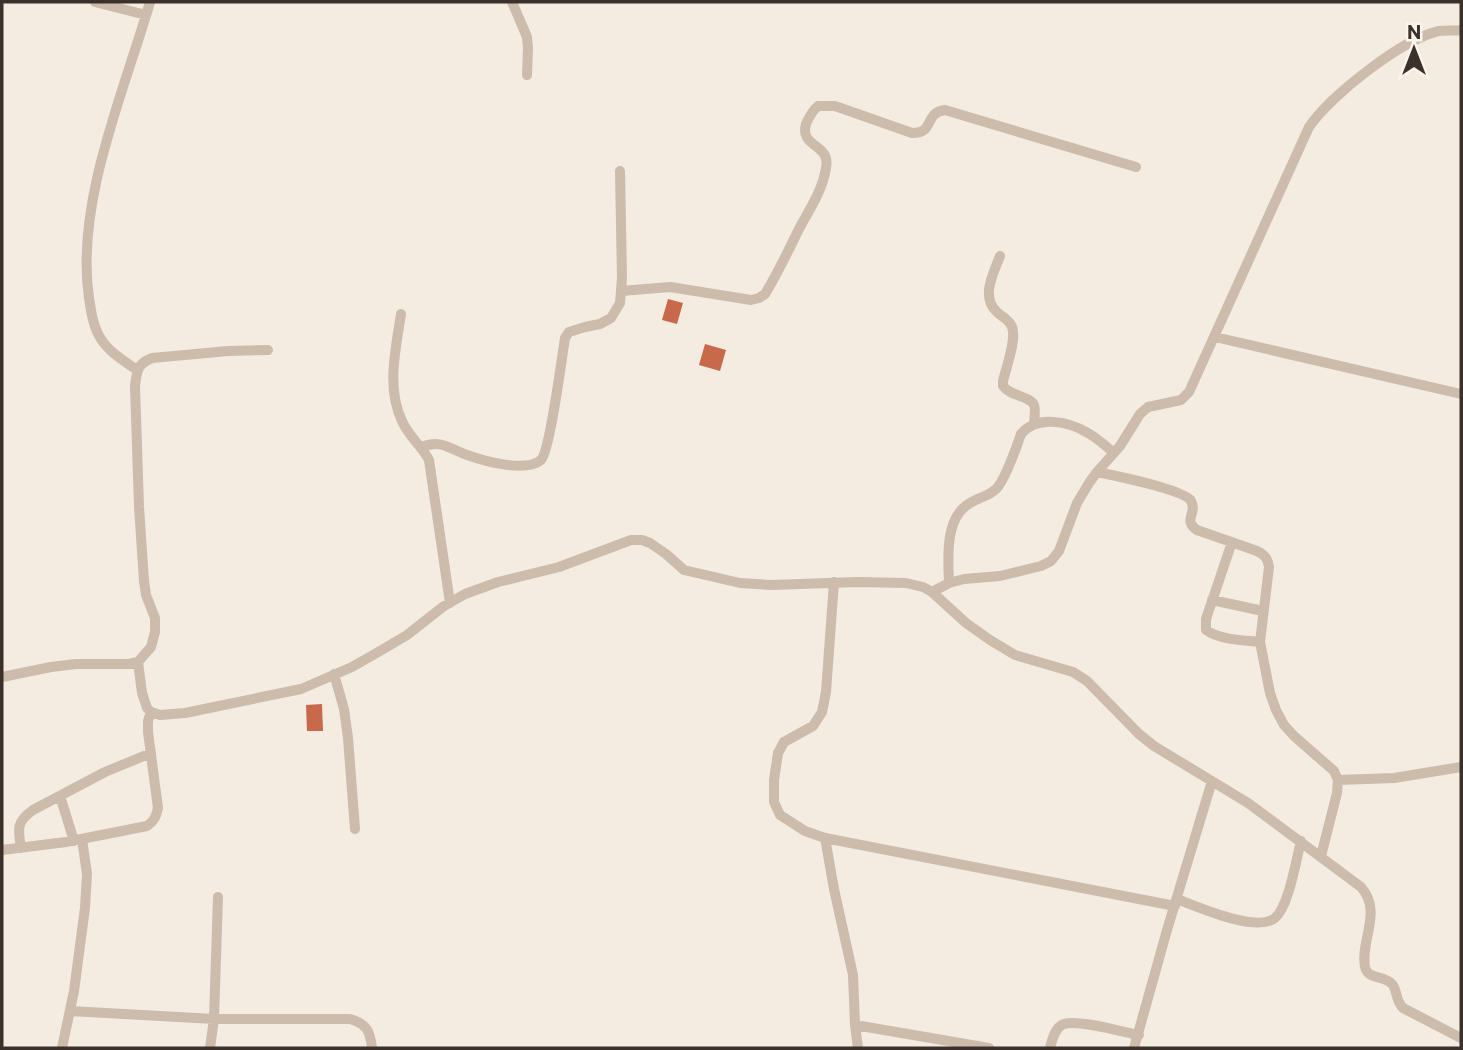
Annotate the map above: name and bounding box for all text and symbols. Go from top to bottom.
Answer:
north arrow [1379,14,1449,84]
text: N [1407,20,1421,43]

